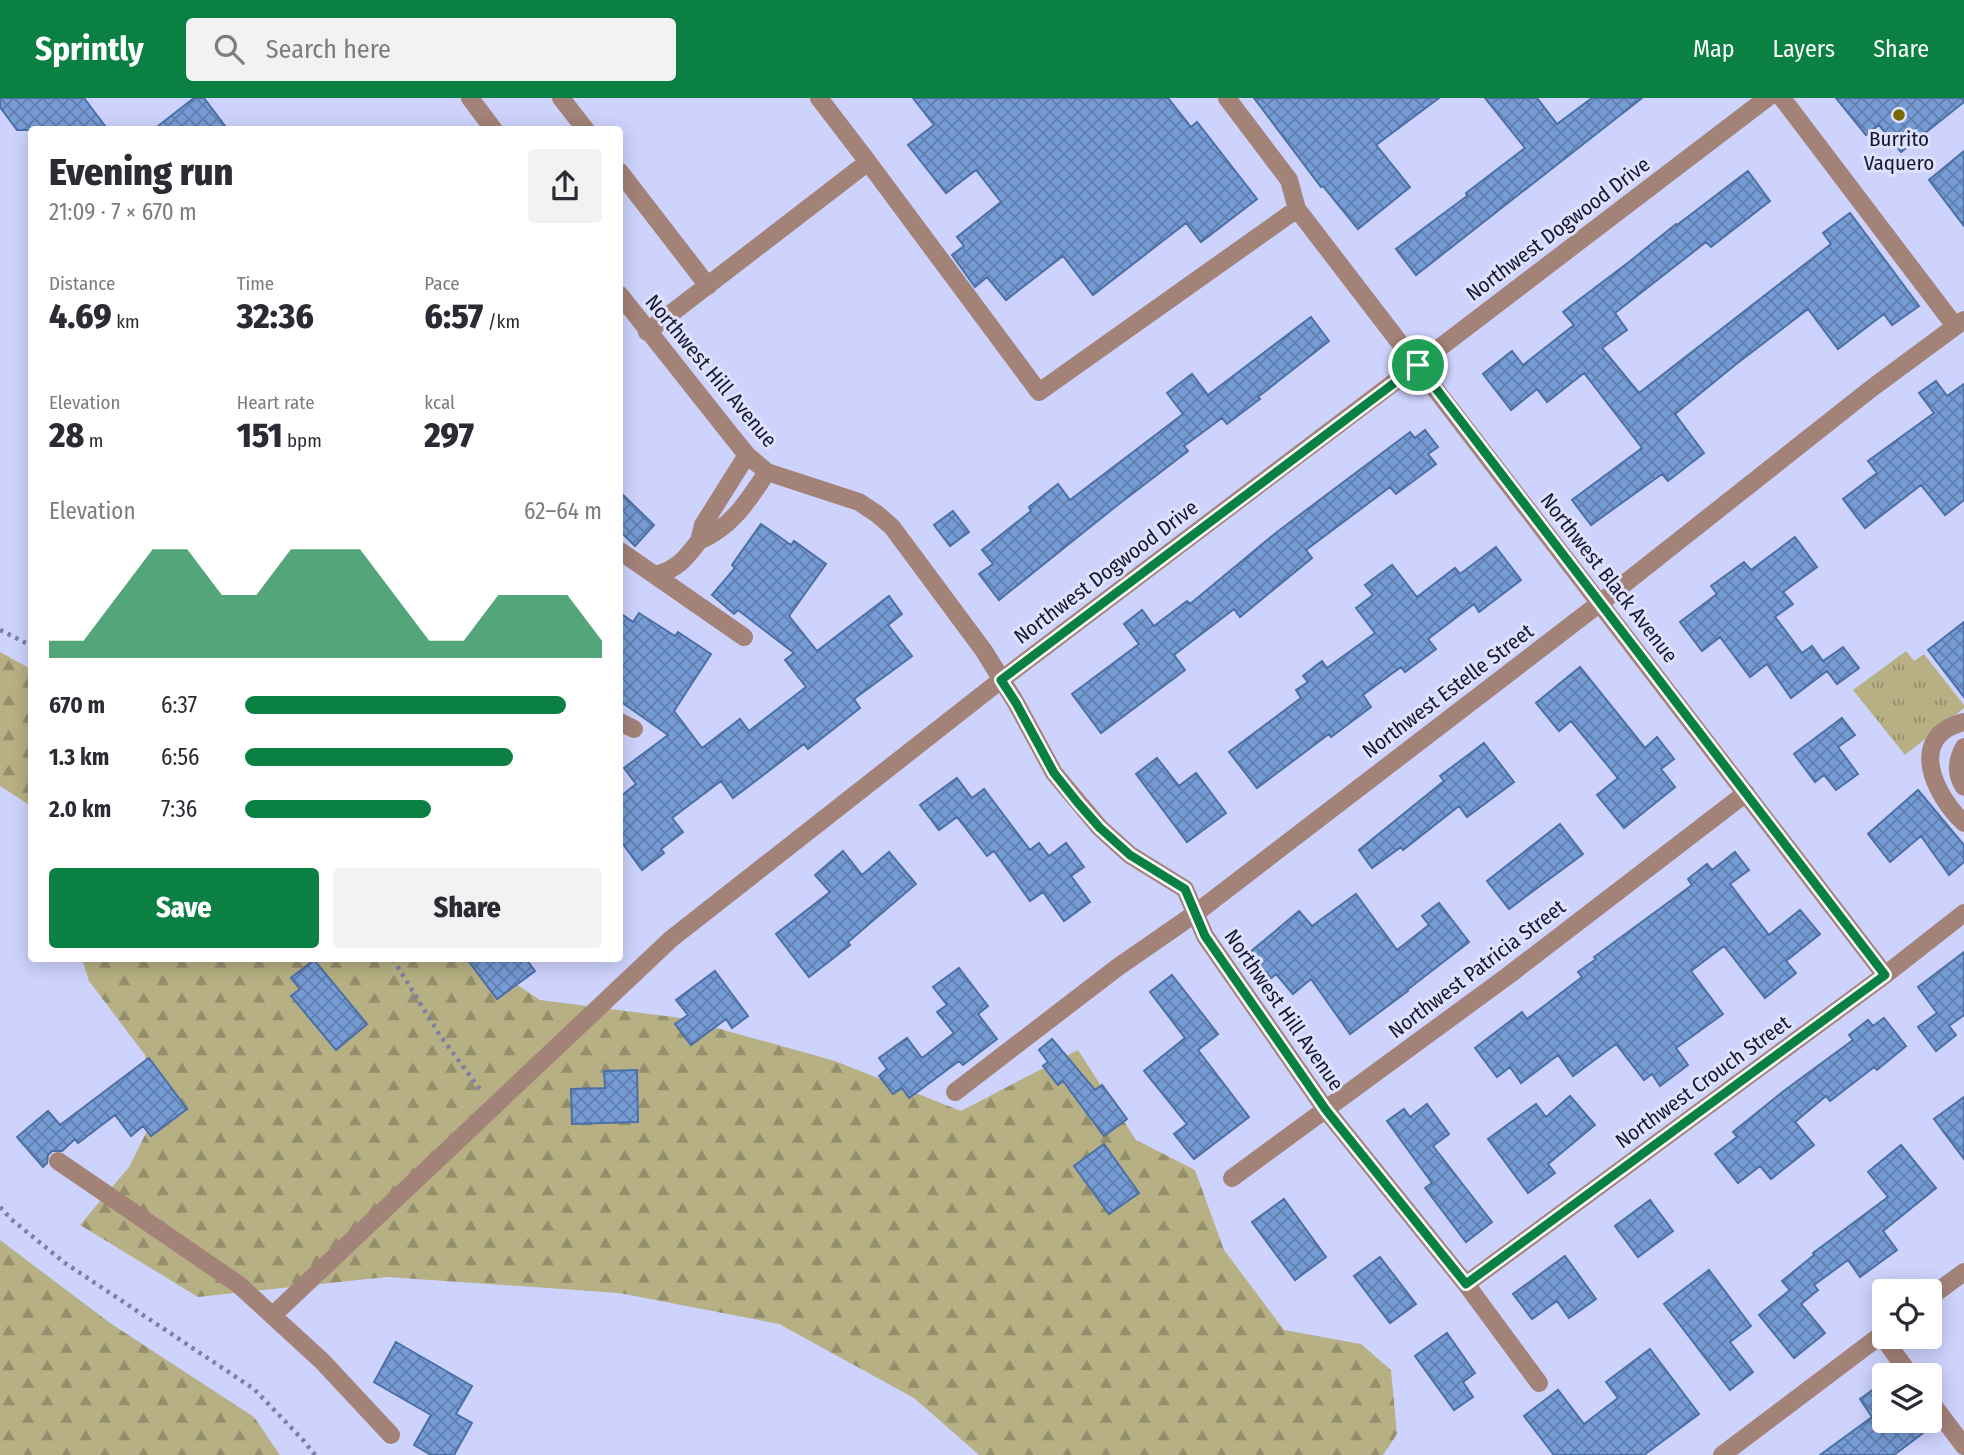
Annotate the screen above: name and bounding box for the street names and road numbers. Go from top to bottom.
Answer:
street label: Northwest Dogwood Drive [1461,151,1655,307]
street label: Northwest Hill Avenue [640,289,782,453]
street label: Northwest Black Avenue [1535,488,1683,668]
street label: Northwest Dogwood Drive [1009,494,1203,650]
street label: Northwest Estelle Street [1357,618,1539,764]
street label: Northwest Patricia Street [1383,894,1571,1044]
street label: Northwest Hill Avenue [1219,924,1349,1096]
street label: Northwest Crouch Street [1611,1010,1796,1154]

